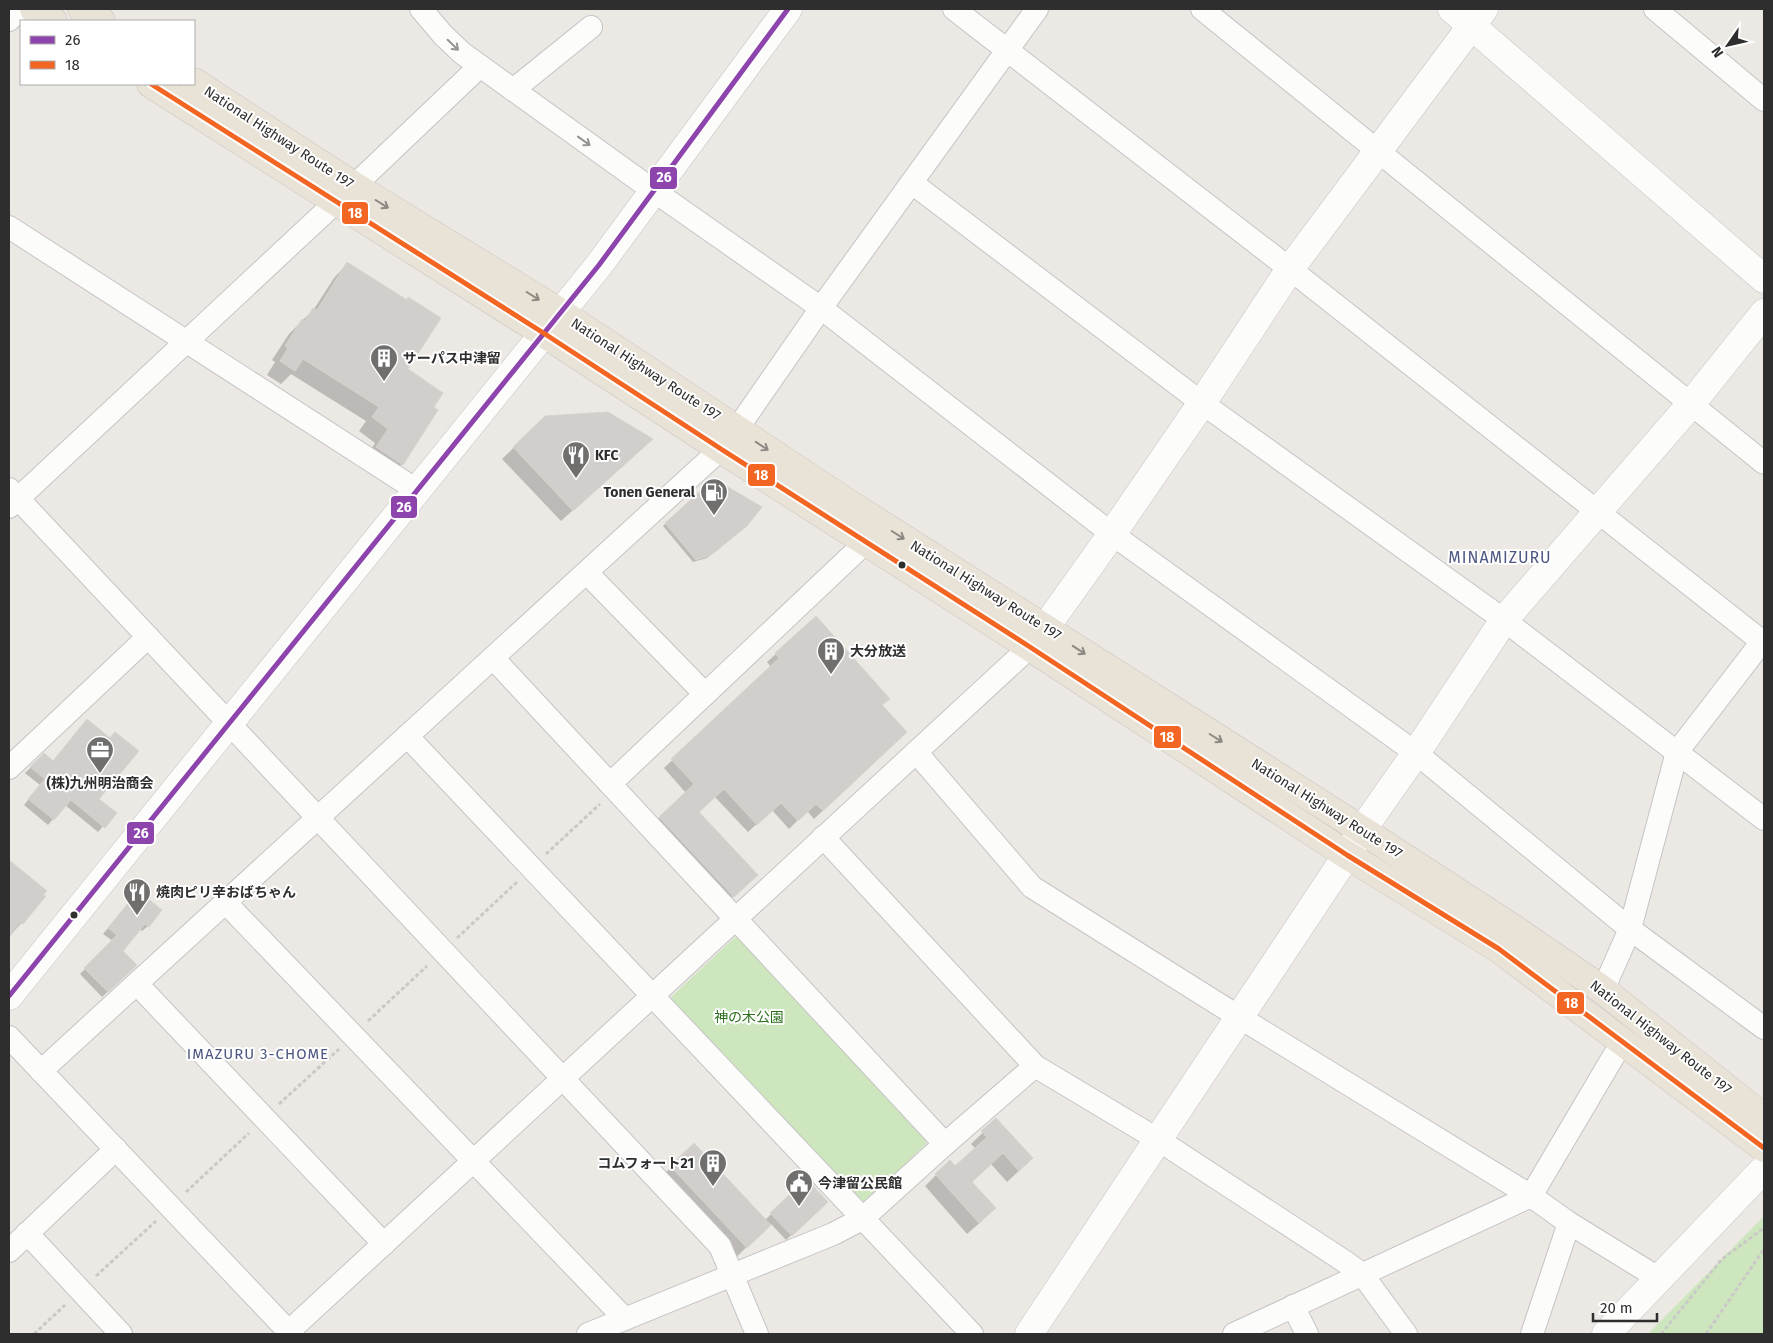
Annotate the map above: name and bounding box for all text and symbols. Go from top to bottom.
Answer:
legend [20,20,195,85]
north arrow [1703,20,1753,70]
text: 26 [65,31,80,49]
one-way arrow [447,39,460,51]
text: N [1708,43,1727,61]
text: 18 [65,56,80,74]
street label: National Highway Route 197 [201,83,357,192]
one-way arrow [577,136,591,146]
line badge: 26 [649,166,678,190]
text: 26 [656,169,672,186]
one-way arrow [374,199,388,209]
line badge: 18 [341,201,369,225]
text: 18 [348,205,362,222]
one-way arrow [526,292,540,302]
street label: National Highway Route 197 [568,315,724,424]
building icon: サーパス中津留 [369,343,399,382]
place label: サーパス中津留 [403,350,501,367]
restaurant icon: KFC [561,440,591,479]
one-way arrow [755,441,769,451]
place label: KFC [595,447,618,464]
line badge: 18 [747,463,776,487]
text: 18 [754,467,768,484]
fuel station icon: Tonen General [699,477,729,516]
place label: Tonen General [603,484,696,501]
line badge: 26 [390,495,418,519]
text: 26 [396,499,412,516]
one-way arrow [890,530,904,540]
street label: National Highway Route 197 [907,537,1064,644]
district label: MINAMIZURU [1448,548,1552,567]
unlabelled marker [897,560,907,570]
building icon: 大分放送 [816,636,846,675]
place label: 大分放送 [850,643,906,660]
one-way arrow [1072,645,1086,655]
line badge: 18 [1153,725,1182,749]
text: 18 [1160,729,1174,746]
one-way arrow [1209,732,1223,743]
office icon: (株)九州明治商会 [85,735,115,774]
street label: National Highway Route 197 [1248,755,1405,862]
place label: (株)九州明治商会 [46,775,154,792]
line badge: 26 [126,821,155,845]
text: 26 [133,825,149,842]
restaurant icon: 焼肉ピリ辛おばちゃん [122,877,152,916]
place label: 焼肉ピリ辛おばちゃん [156,884,296,901]
unlabelled marker [69,910,79,920]
street label: National Highway Route 197 [1587,977,1735,1098]
line badge: 18 [1556,991,1585,1015]
text: 18 [1564,995,1578,1012]
park label: 神の木公園 [714,1009,784,1026]
district label: IMAZURU 3-CHOME [187,1045,329,1063]
building icon: コムフォート21 [698,1148,728,1187]
place label: コムフォート21 [597,1155,694,1172]
public building icon: 今津留公民館 [784,1168,814,1207]
place label: 今津留公民館 [818,1175,902,1192]
scale bar [1593,1290,1657,1322]
text: 20 m [1600,1299,1633,1317]

